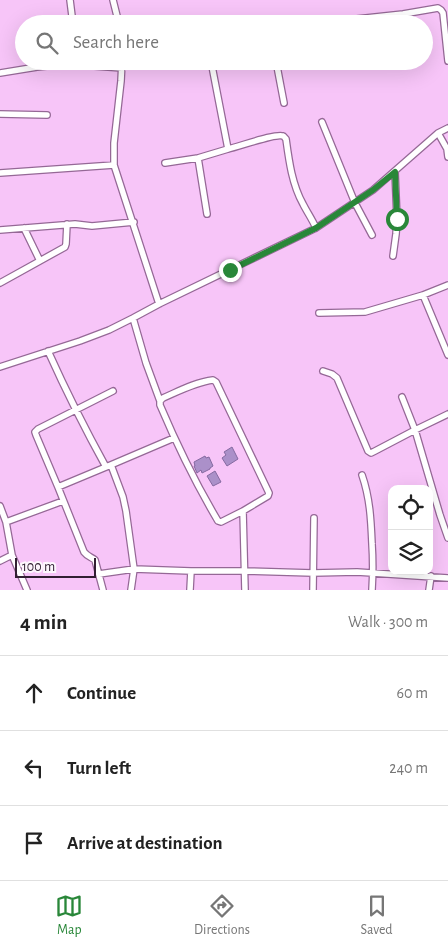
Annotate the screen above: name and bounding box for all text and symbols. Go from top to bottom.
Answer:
search box [15,15,433,70]
icon: search [33,29,61,57]
text: Search here [73,33,159,52]
route start [386,208,409,231]
route end [219,259,242,282]
map controls [388,485,433,575]
button: locate [388,485,433,530]
button: layers [388,530,433,575]
scale bar [15,555,96,578]
text: 100 m [22,560,55,574]
text: 4 min [20,612,67,633]
text: Walk · 300 m [348,614,428,630]
icon: ahead [20,679,48,707]
text: Continue [67,684,136,703]
text: 60 m [397,685,428,701]
icon: left [20,754,48,782]
text: Turn left [67,759,131,778]
text: 240 m [389,760,428,776]
icon: arrive [20,829,48,857]
text: Arrive at destination [67,834,223,853]
tab: Map [55,892,83,939]
tab: Directions [194,892,250,939]
tab: Saved [361,892,393,939]

